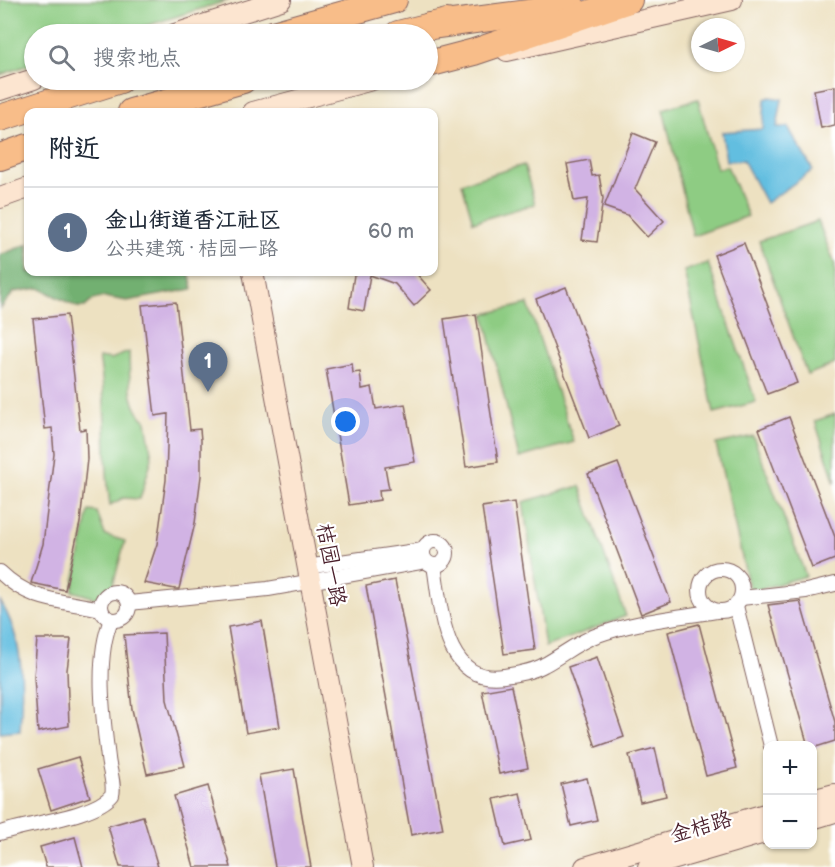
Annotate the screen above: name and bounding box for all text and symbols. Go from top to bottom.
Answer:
north arrow [691,18,745,72]
search box [24,24,438,90]
icon: search [45,41,78,74]
text: 搜索地点 [93,45,181,72]
text: 附近 [48,134,100,165]
text: 金山街道香江社区 [105,207,281,234]
text: 1 [63,220,72,244]
text: 60 m [368,220,414,244]
text: 公共建筑 · 桔园一路 [105,237,278,261]
pin: 1 [188,342,228,392]
your location [331,407,360,436]
street label: 桔园一路 [311,521,351,609]
map controls [763,741,817,849]
button: + [763,741,817,795]
button: − [763,795,817,849]
street label: 金桔路 [667,806,735,848]

